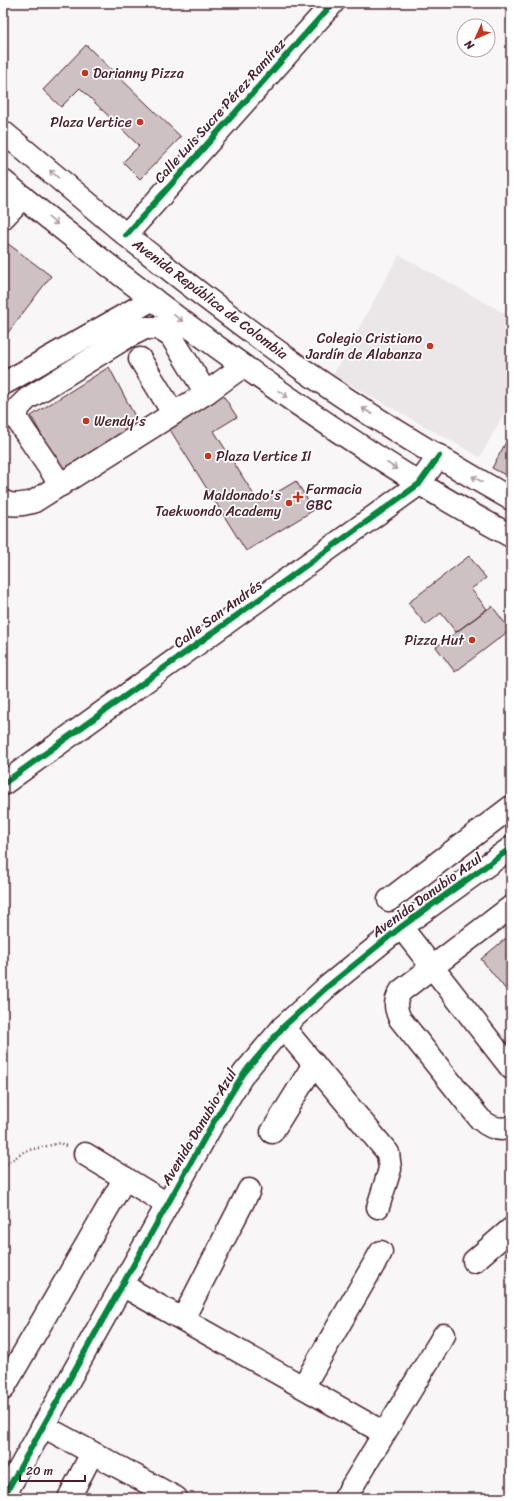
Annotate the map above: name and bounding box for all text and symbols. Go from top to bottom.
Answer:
north arrow [456,18,496,58]
street label: Calle Luis Sucre Pérez Ramírez [148,32,292,189]
text: N [460,35,479,55]
place label: Darianny Pizza [93,61,185,86]
marker: Darianny Pizza [80,68,90,78]
place label: Plaza Vertice [50,110,132,135]
marker: Plaza Vertice [135,117,145,127]
one-way arrow [48,169,59,178]
one-way arrow [48,217,59,225]
street label: Avenida República de Colombia [126,231,294,367]
one-way arrow [173,314,184,322]
place label: Colegio Cristiano Jardín de Alabanza [305,326,422,367]
marker: Colegio Cristiano Jardín de Alabanza [425,341,435,351]
one-way arrow [278,390,289,398]
one-way arrow [361,407,372,415]
place label: Wendy's [94,409,146,434]
marker: Wendy's [81,416,91,426]
place label: Plaza Vertice II [216,444,312,469]
marker: Plaza Vertice II [203,451,213,461]
one-way arrow [386,462,397,470]
one-way arrow [471,475,483,483]
place label: Farmacia GBC [306,477,362,518]
place label: Maldonado's Taekwondo Academy [155,483,282,524]
marker: Farmacia GBC [293,492,303,502]
marker: Maldonado's Taekwondo Academy [284,498,294,508]
street label: Calle San Andrés [168,573,268,655]
place label: Pizza Hut [405,628,465,653]
marker: Pizza Hut [467,635,477,645]
street label: Avenida Danubio Azul [365,845,489,945]
street label: Avenida Danubio Azul [154,1063,244,1191]
scale bar [20,1457,85,1483]
text: 20 m [26,1460,53,1482]

